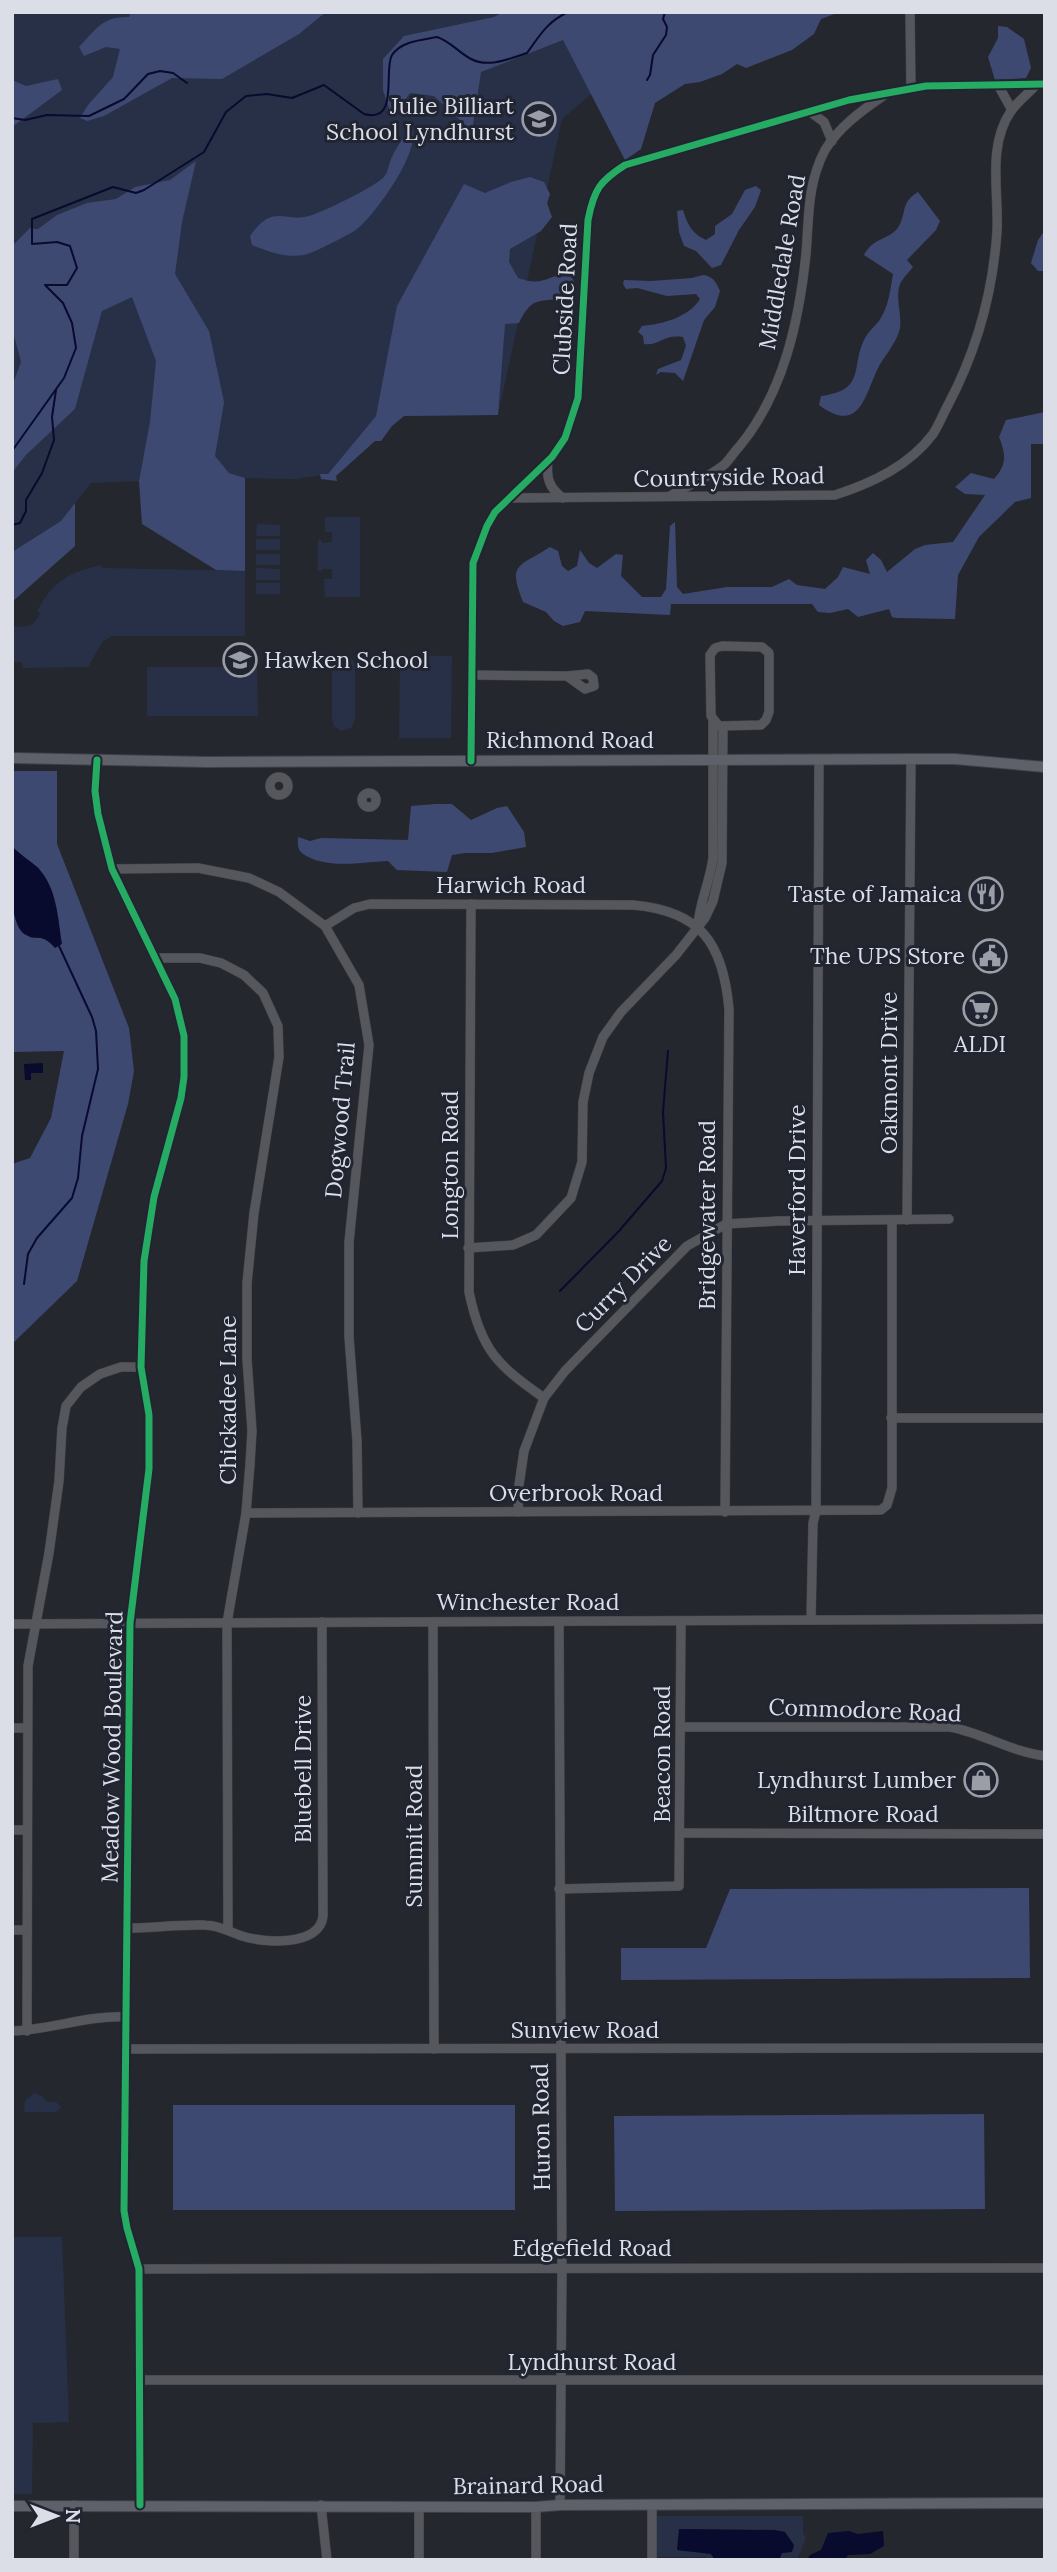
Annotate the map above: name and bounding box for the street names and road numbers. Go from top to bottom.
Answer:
street label: Middledale Road [752,172,811,352]
street label: Clubside Road [546,222,583,376]
street label: Countryside Road [633,460,825,493]
street label: Richmond Road [486,725,654,754]
street label: Harwich Road [436,870,586,899]
street label: Oakmont Drive [874,992,903,1154]
street label: Dogwood Trail [318,1040,361,1200]
street label: Longton Road [435,1090,464,1240]
street label: Haverford Drive [782,1104,811,1276]
street label: Bridgewater Road [692,1120,721,1310]
street label: Curry Drive [568,1229,677,1338]
street label: Chickadee Lane [213,1315,242,1485]
street label: Overbrook Road [489,1478,663,1507]
street label: Winchester Road [437,1587,620,1616]
street label: Meadow Wood Boulevard [95,1610,128,1883]
street label: Beacon Road [647,1685,676,1823]
street label: Commodore Road [768,1692,962,1727]
street label: Bluebell Drive [288,1695,317,1843]
street label: Summit Road [399,1764,428,1907]
street label: Biltmore Road [787,1799,939,1828]
street label: Sunview Road [511,2015,660,2044]
street label: Huron Road [525,2063,556,2191]
street label: Edgefield Road [512,2233,672,2262]
street label: Lyndhurst Road [507,2347,677,2376]
street label: Brainard Road [452,2469,604,2500]

